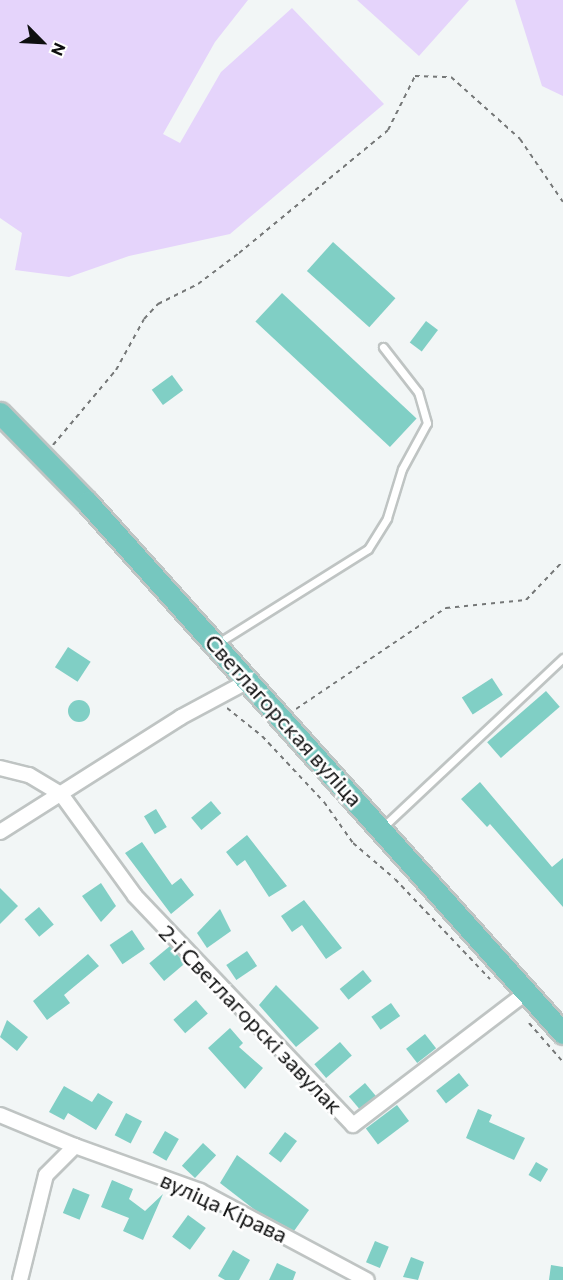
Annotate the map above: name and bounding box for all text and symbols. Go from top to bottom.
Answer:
north arrow [12,12,72,72]
text: N [48,40,70,59]
street label: Светлагорская вуліца [200,628,368,812]
street label: 2-і Светлагорскі завулак [154,919,348,1119]
street label: вуліца Кірава [156,1166,292,1248]

